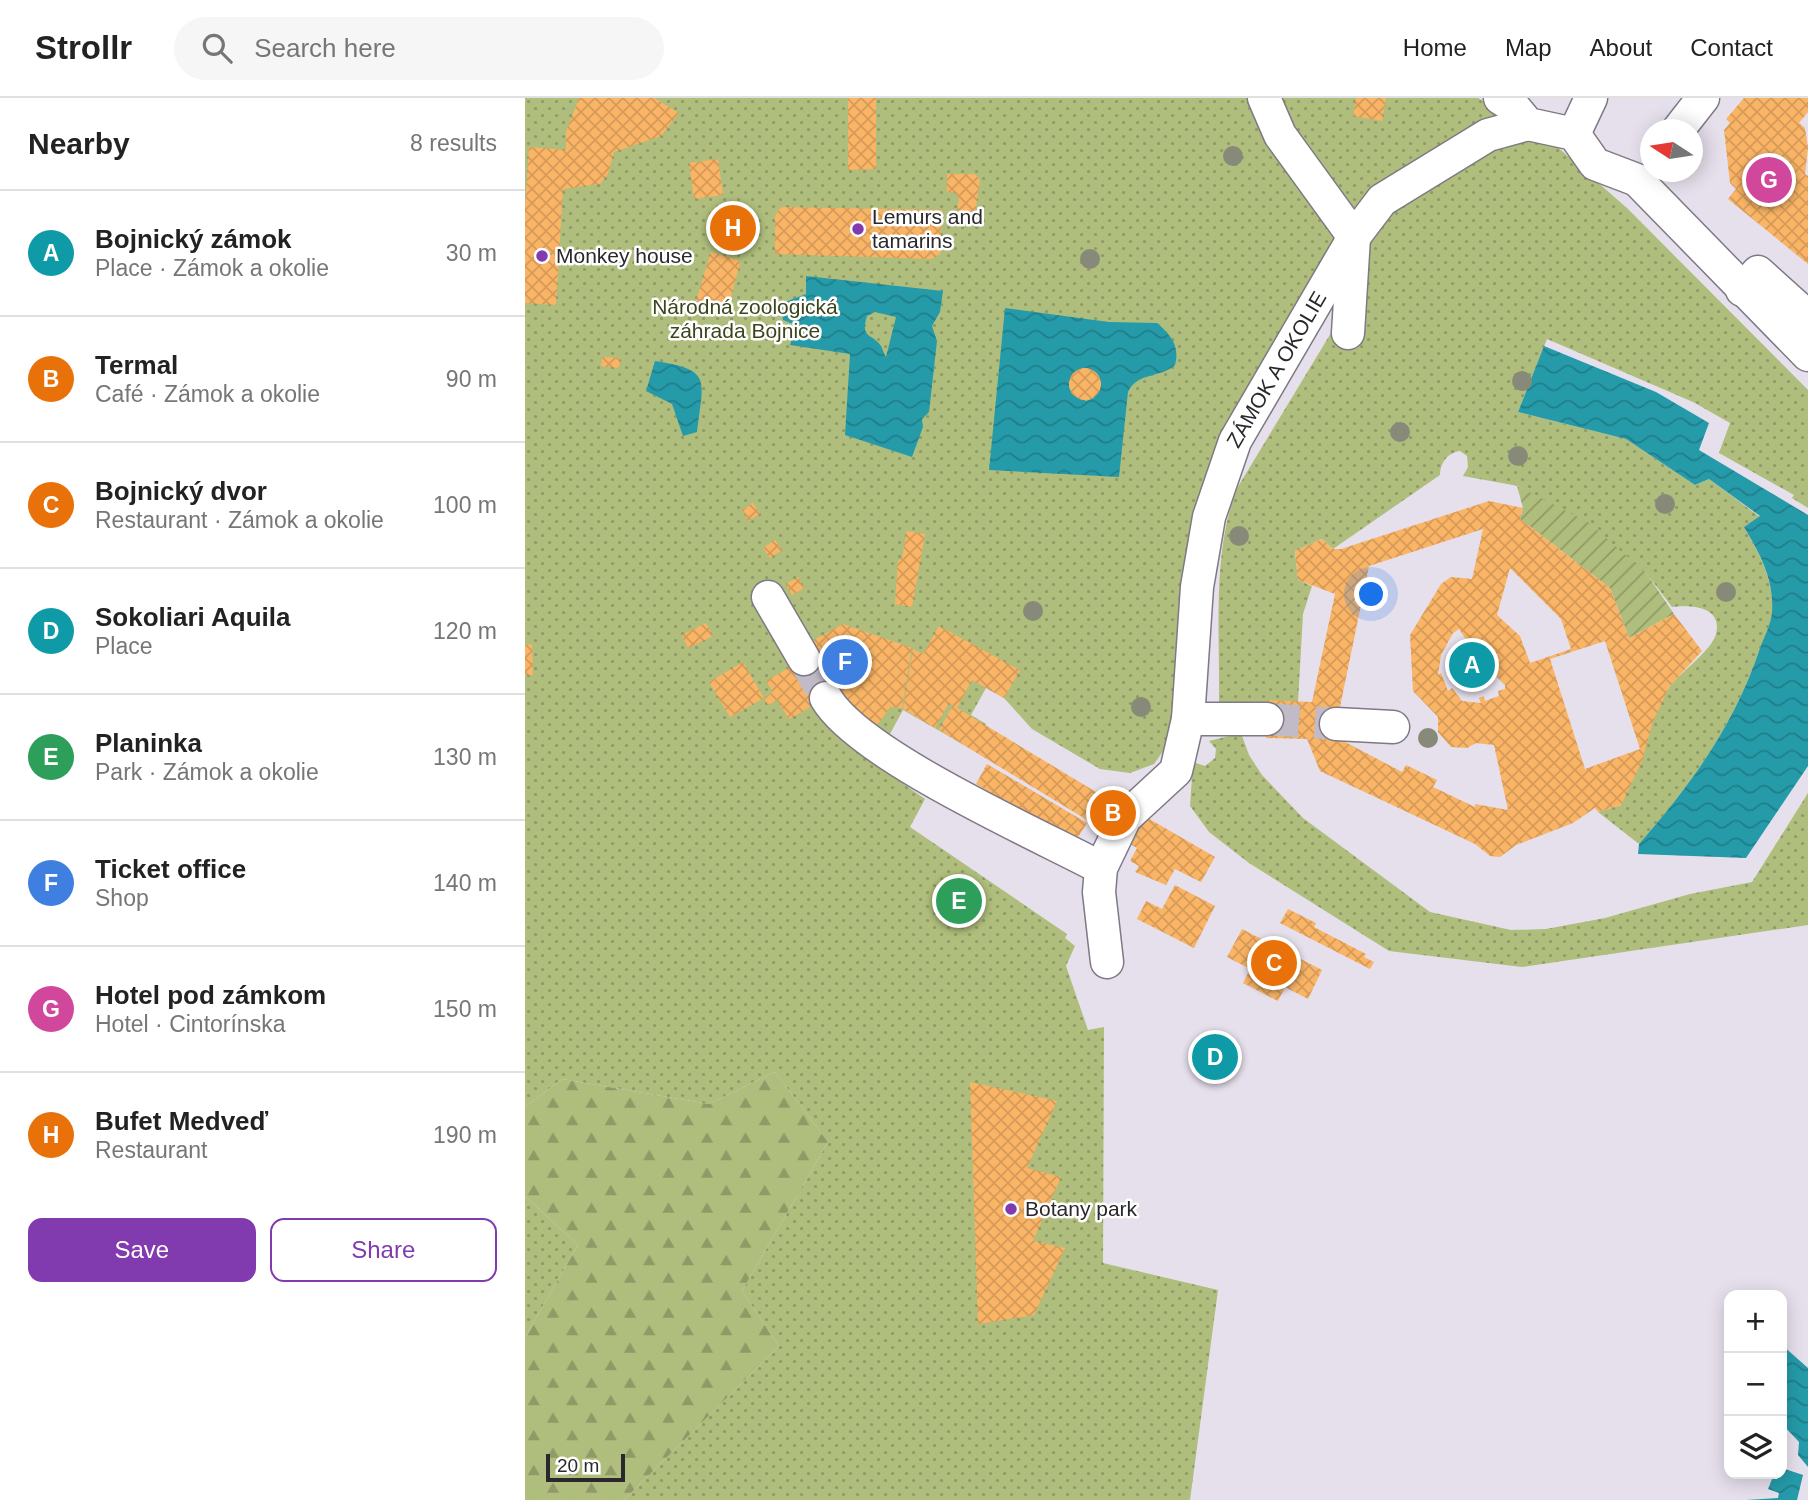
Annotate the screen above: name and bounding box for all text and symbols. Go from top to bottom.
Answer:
search box [174,17,664,80]
text: Strollr [35,29,132,66]
icon: search [198,29,236,67]
text: Search here [254,33,396,63]
text: Home [1403,34,1467,61]
text: Map [1505,34,1552,61]
text: About [1590,34,1652,61]
text: Contact [1690,34,1773,61]
north arrow [1640,119,1703,182]
text: Nearby [28,127,130,160]
text: 8 results [410,130,497,156]
pin: G [1746,154,1792,206]
pin: H [710,202,756,254]
place label: Lemurs and tamarins [872,205,983,252]
marker: Lemurs and tamarins [850,221,866,237]
text: Bojnický zámok [95,224,292,254]
text: A [43,240,59,266]
text: 30 m [446,240,497,266]
place label: Monkey house [556,244,693,267]
marker: Monkey house [534,248,550,264]
text: Place · Zámok a okolie [95,255,329,281]
street label: ZÁMOK A OKOLIE [1222,287,1331,451]
park label: Národná zoologická záhrada Bojnice [652,295,838,342]
text: Termal [95,350,178,380]
text: B [43,366,59,392]
text: 90 m [446,366,497,392]
text: Café · Zámok a okolie [95,381,320,407]
text: Bojnický dvor [95,476,267,506]
text: C [43,492,59,518]
text: 100 m [433,492,497,518]
text: Restaurant · Zámok a okolie [95,507,384,533]
your location [1354,577,1388,611]
text: Sokoliari Aquila [95,602,291,632]
text: D [43,618,59,644]
text: 120 m [433,618,497,644]
text: Place [95,633,153,659]
pin: F [822,636,868,688]
pin: A [1449,639,1495,691]
text: Planinka [95,728,202,758]
text: E [43,744,59,770]
text: 130 m [433,744,497,770]
text: Park · Zámok a okolie [95,759,319,785]
pin: B [1090,787,1136,839]
text: Ticket office [95,854,246,884]
text: F [44,870,58,896]
text: 140 m [433,870,497,896]
pin: E [936,875,982,927]
text: Shop [95,885,149,911]
pin: C [1251,937,1297,989]
text: Hotel pod zámkom [95,980,326,1010]
text: G [42,996,60,1022]
text: 150 m [433,996,497,1022]
text: Hotel · Cintorínska [95,1011,285,1037]
pin: D [1192,1031,1238,1083]
text: Bufet Medveď [95,1106,268,1136]
text: H [43,1122,59,1148]
text: 190 m [433,1122,497,1148]
text: Restaurant [95,1137,208,1163]
place label: Botany park [1025,1197,1138,1220]
marker: Botany park [1003,1201,1019,1217]
button: Save [28,1218,256,1282]
button: Share [270,1218,497,1282]
map controls [1724,1290,1787,1479]
button: + [1724,1290,1787,1353]
button: − [1724,1353,1787,1416]
button: layers [1724,1416,1787,1479]
scale bar [546,1451,625,1483]
text: 20 m [557,1455,599,1476]

